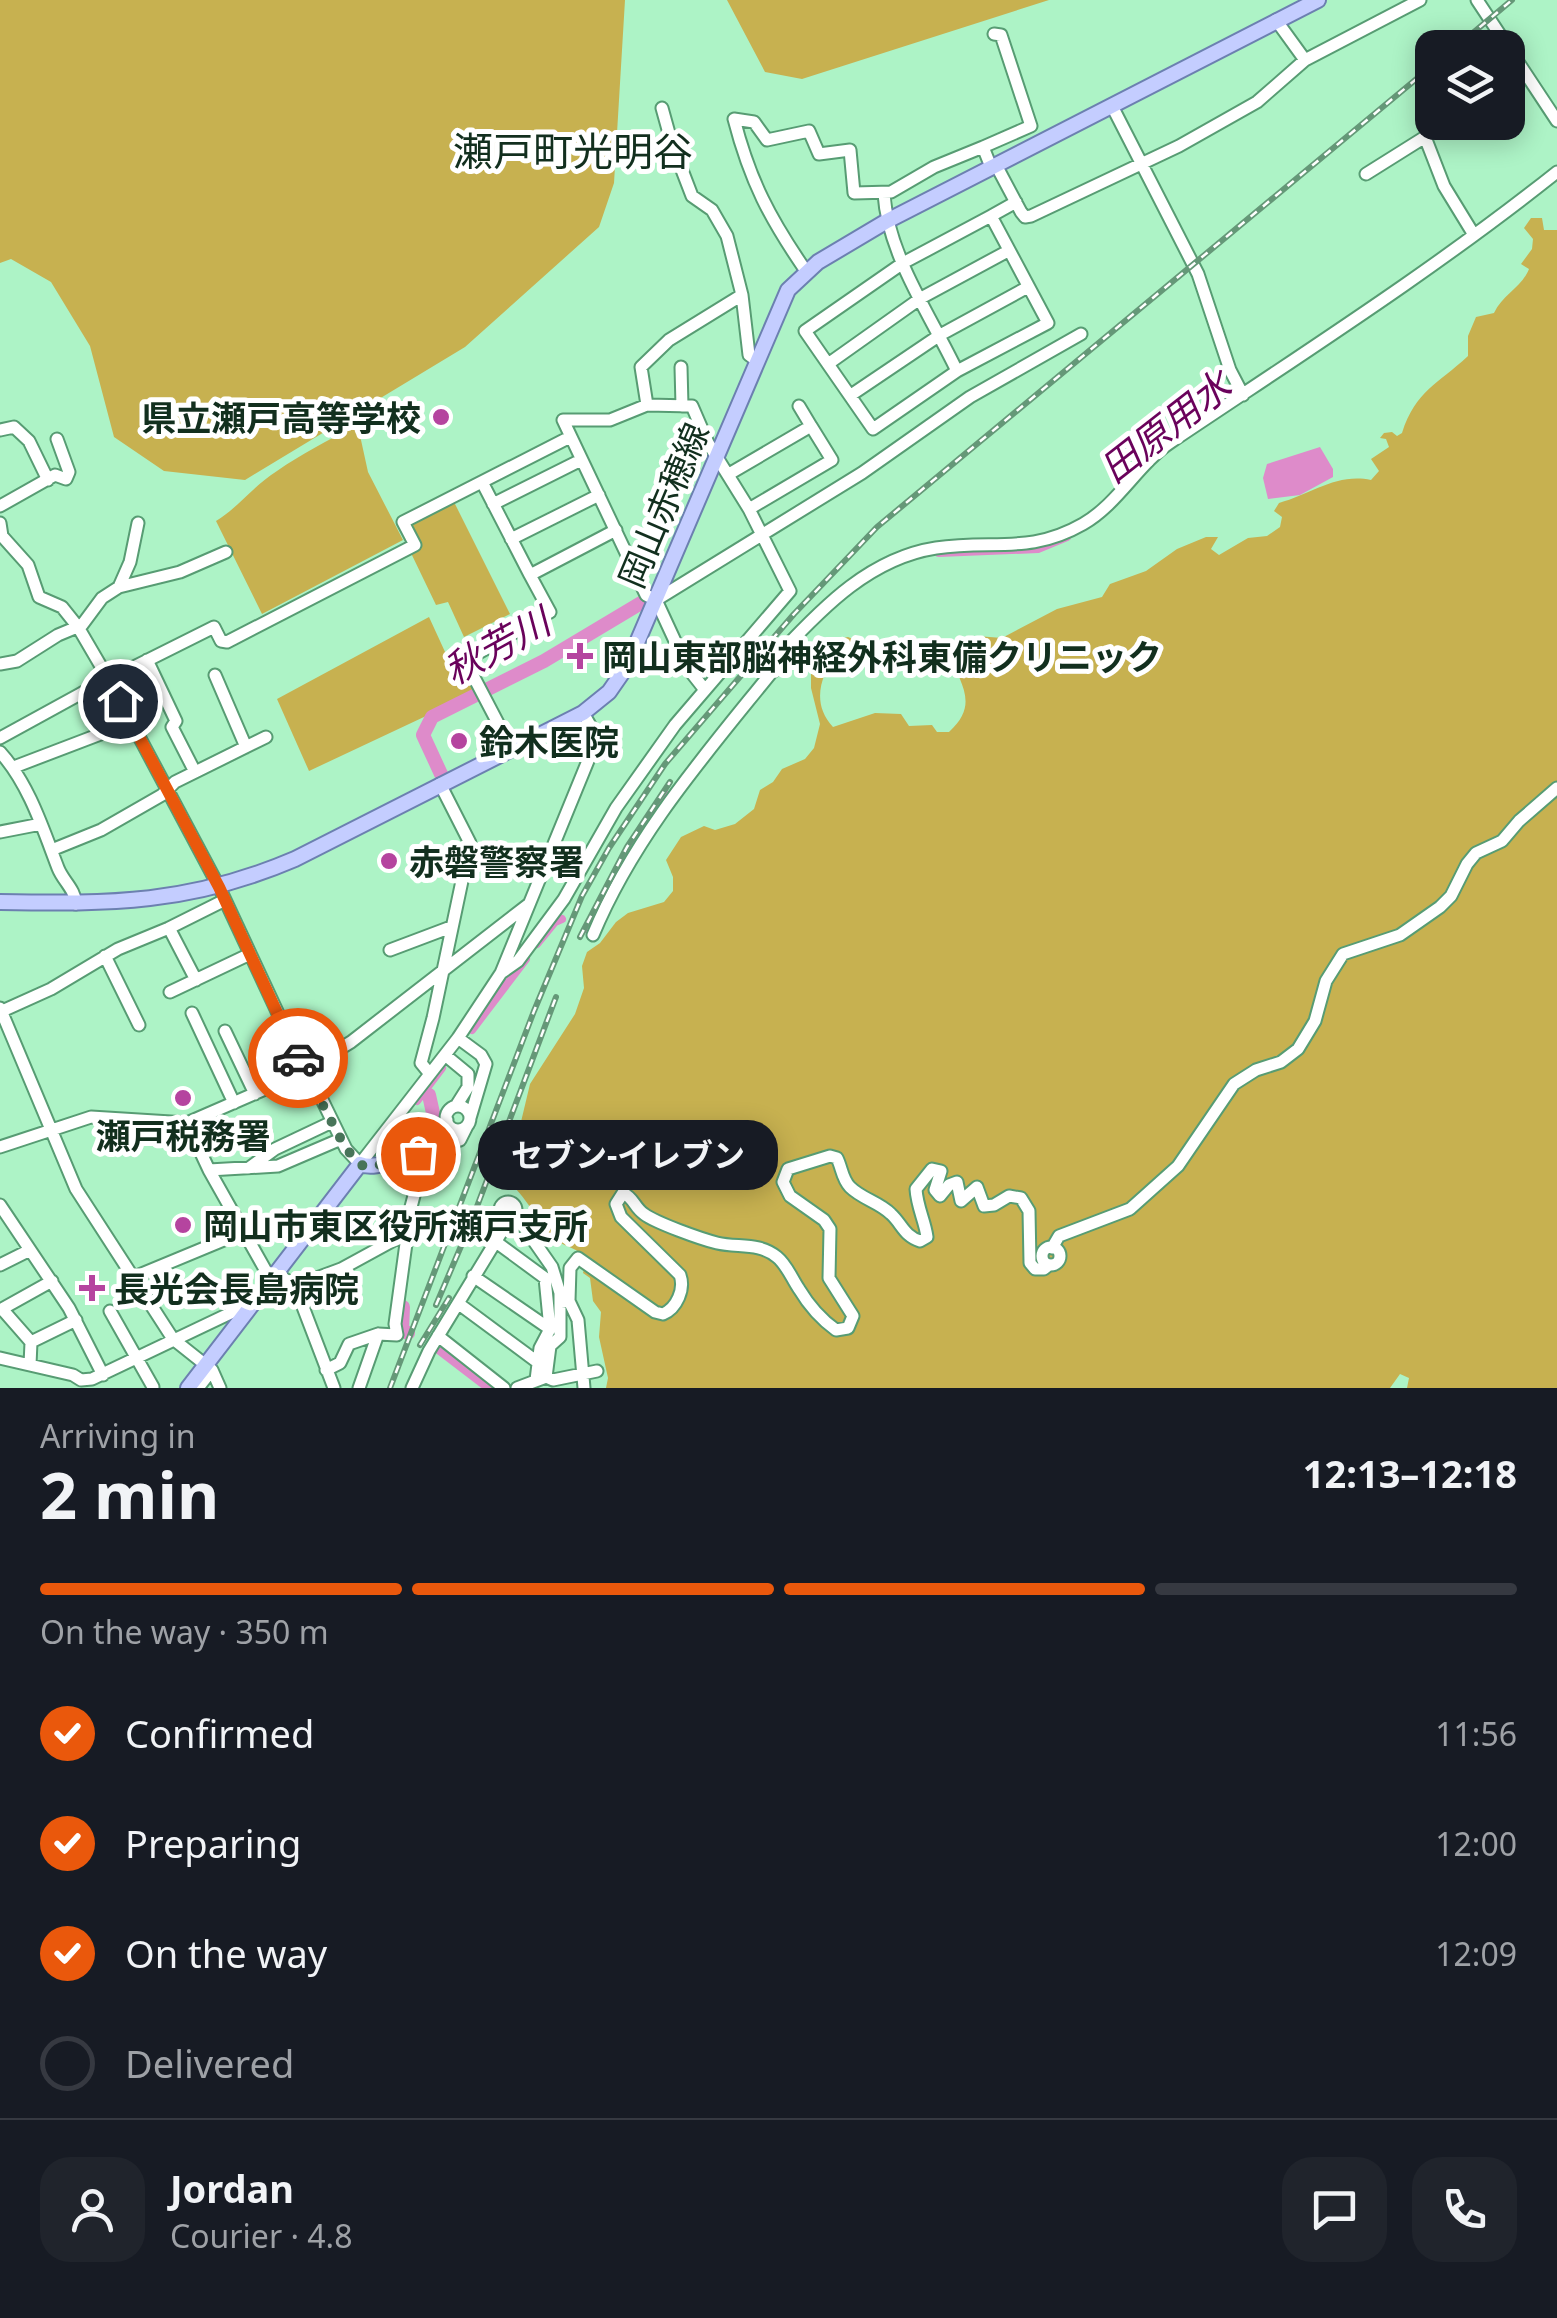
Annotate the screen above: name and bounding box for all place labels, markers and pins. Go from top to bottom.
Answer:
place label: 県立瀬戸高等学校 [141,394,421,441]
marker: 県立瀬戸高等学校 [430,406,452,428]
place label: 岡山東部脳神経外科東備クリニック [602,633,1162,680]
marker: 岡山東部脳神経外科東備クリニック [567,643,593,669]
pin [78,659,163,744]
place label: 鈴木医院 [479,718,619,765]
marker: 鈴木医院 [448,730,470,752]
place label: 赤磐警察署 [409,838,584,885]
marker: 赤磐警察署 [378,850,400,872]
marker: 瀬戸税務署 [172,1087,194,1109]
place label: 瀬戸税務署 [95,1112,271,1159]
pin [376,1112,461,1197]
callout: セブン-イレブン [478,1119,778,1189]
place label: 岡山市東区役所瀬戸支所 [203,1202,588,1249]
marker: 岡山市東区役所瀬戸支所 [172,1214,194,1236]
place label: 長光会長島病院 [114,1265,359,1312]
marker: 長光会長島病院 [79,1275,105,1301]

